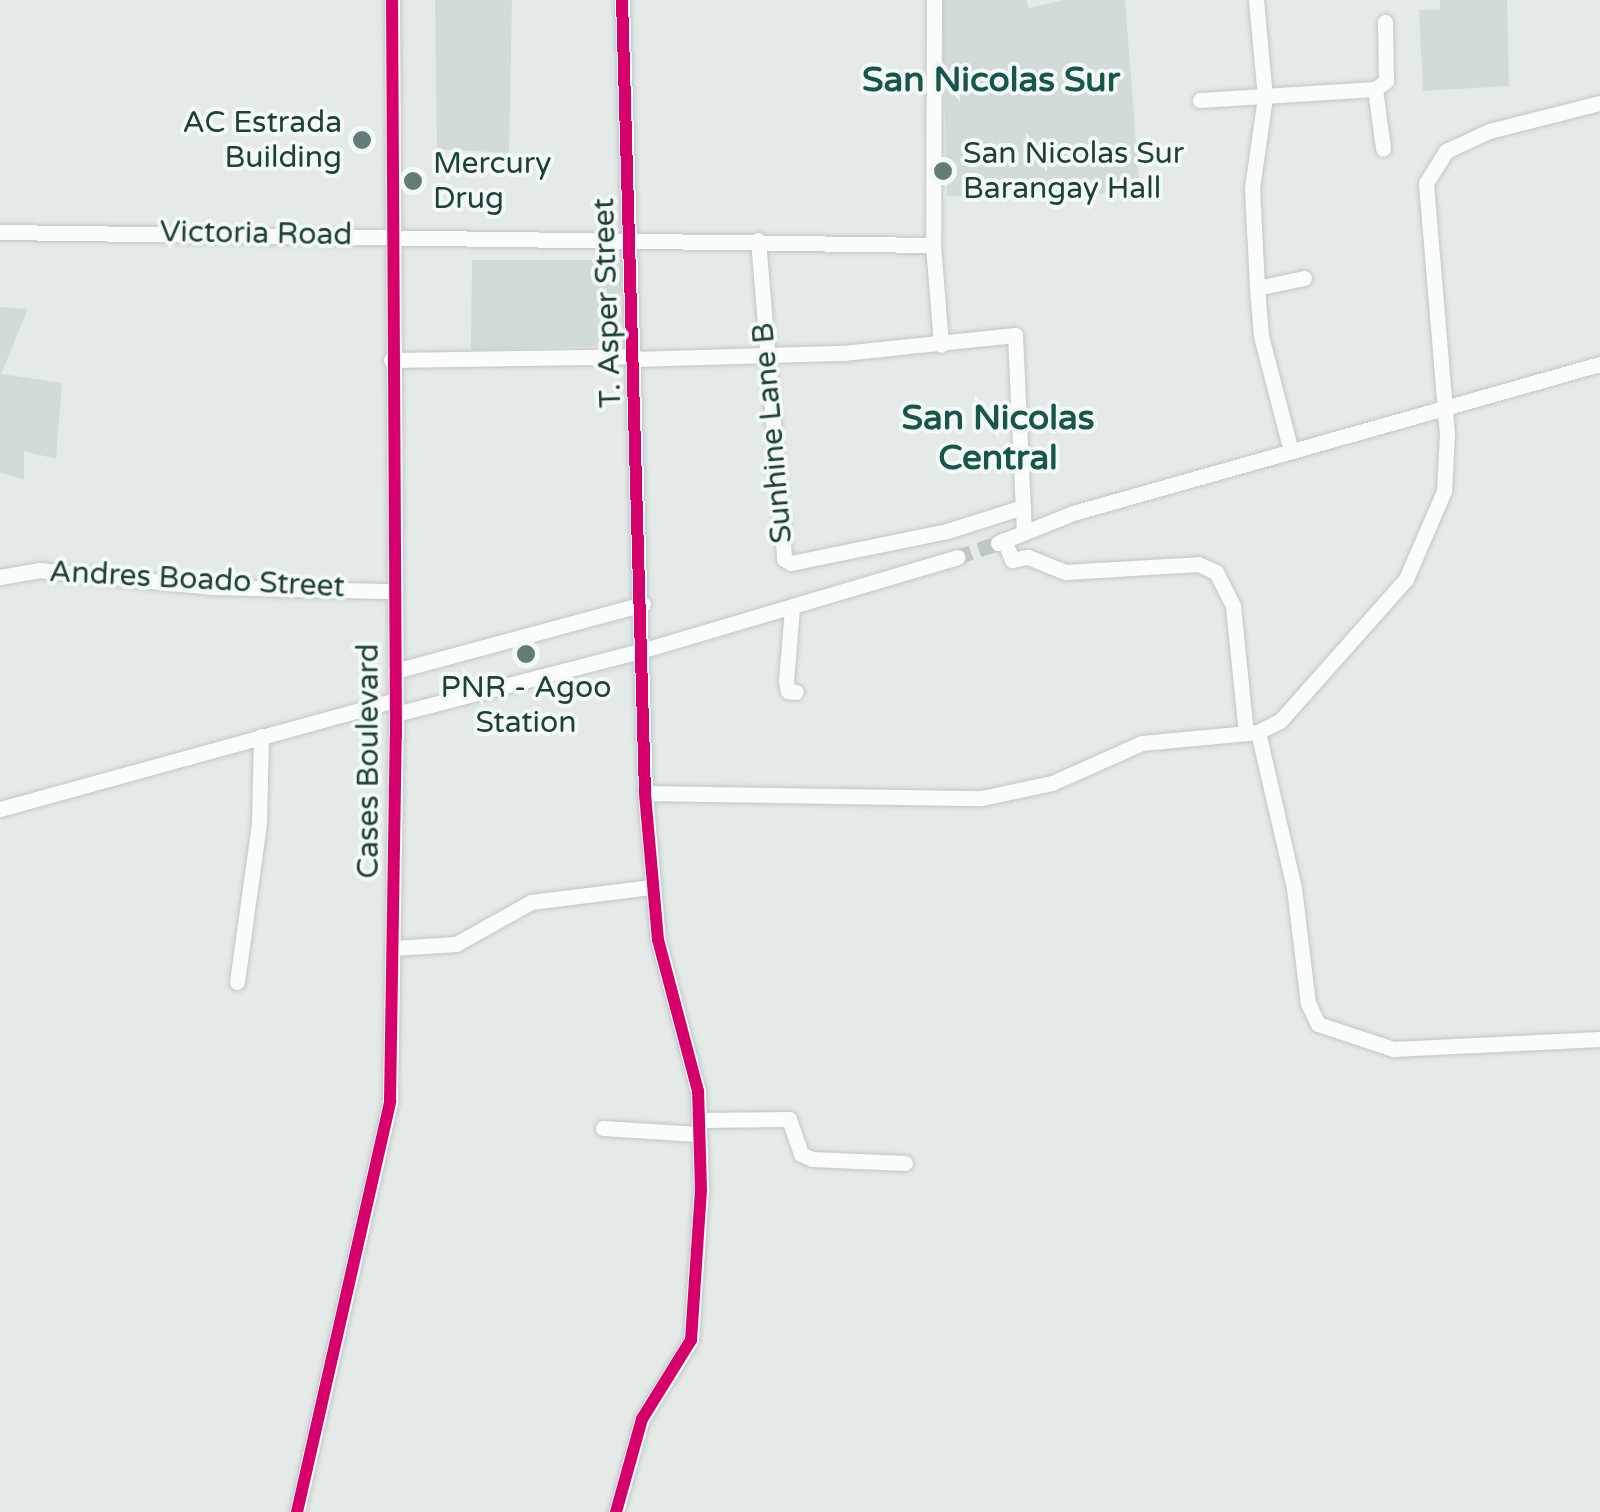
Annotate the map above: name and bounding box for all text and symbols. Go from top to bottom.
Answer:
district label: San Nicolas Sur [862,59,1120,101]
place label: AC Estrada Building [183,105,342,176]
marker: AC Estrada Building [351,129,373,151]
place label: San Nicolas Sur Barangay Hall [963,136,1184,206]
place label: Mercury Drug [433,146,551,216]
marker: San Nicolas Sur Barangay Hall [932,160,954,182]
marker: Mercury Drug [402,170,424,192]
street label: T. Asper Street [586,197,630,409]
street label: Victoria Road [159,214,353,254]
street label: Sunhine Lane B [745,321,801,545]
district label: San Nicolas Central [901,397,1095,479]
street label: Andres Boado Street [48,554,346,606]
street label: Cases Boulevard [351,643,387,879]
marker: PNR - Agoo Station [515,643,537,665]
place label: PNR - Agoo Station [441,670,611,740]

